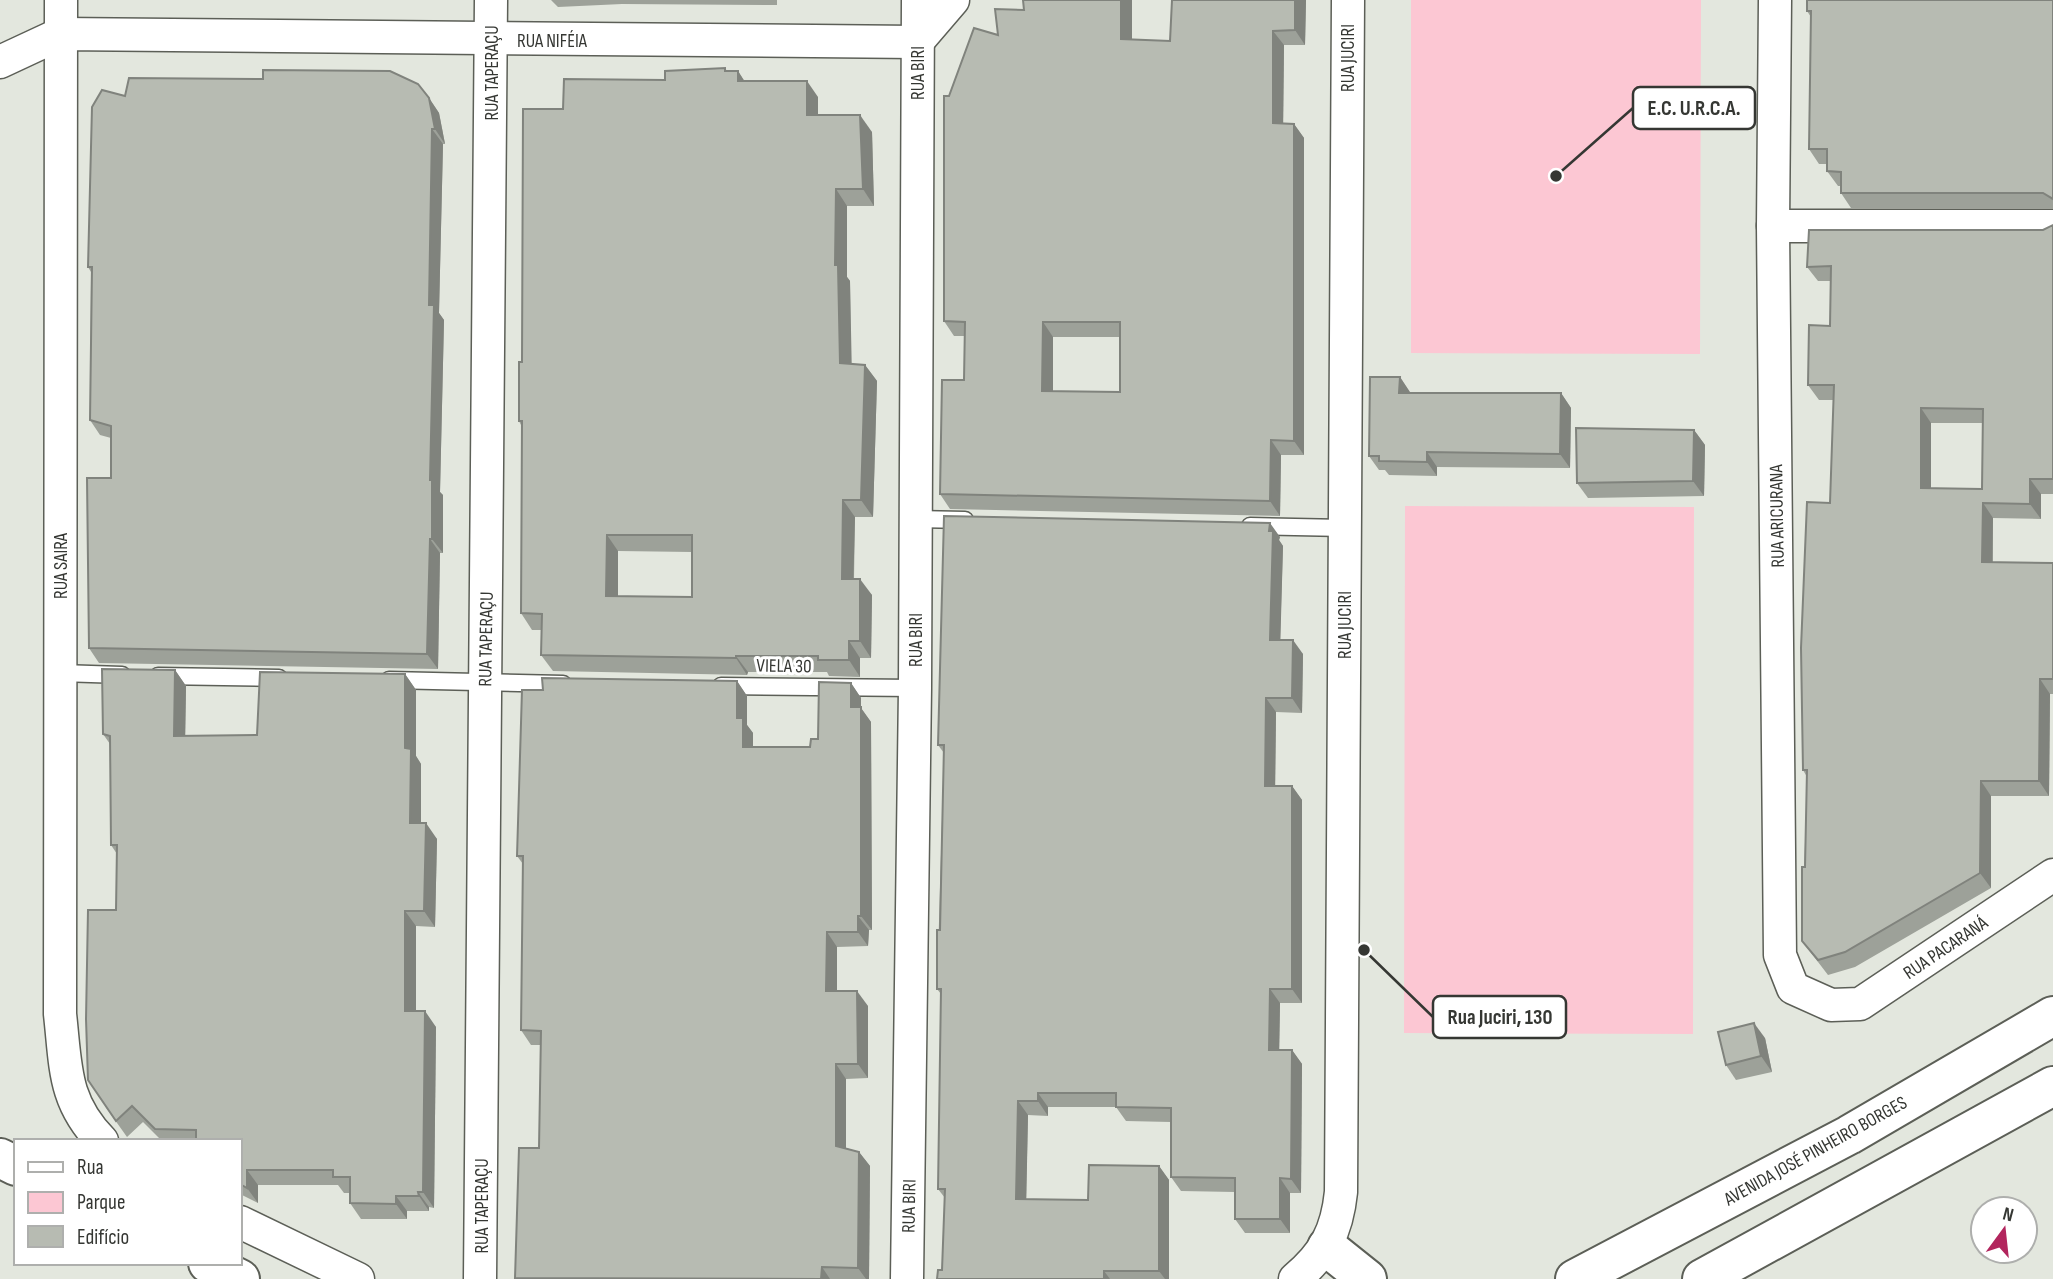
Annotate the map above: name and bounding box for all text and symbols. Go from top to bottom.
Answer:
street label: RUA JUCIRI [1337,24,1360,92]
street label: RUA TAPERAÇU [481,25,504,121]
street label: RUA NIFÉIA [517,30,588,53]
street label: RUA BIRI [907,46,930,100]
callout: E.C. U.R.C.A. [1633,87,1755,129]
text: E.C. U.R.C.A. [1647,96,1741,121]
street label: RUA ARICURANA [1765,463,1790,568]
street label: RUA SAIRA [50,532,73,599]
street label: RUA TAPERAÇU [474,591,499,687]
street label: RUA JUCIRI [1334,591,1357,659]
street label: RUA BIRI [905,613,928,667]
street label: VIELA 30 [756,655,812,678]
street label: RUA PACARANÁ [1899,911,1993,985]
callout: Rua Juciri, 130 [1433,996,1566,1038]
text: Rua Juciri, 130 [1448,1005,1552,1030]
street label: AVENIDA JOSÉ PINHEIRO BORGES [1719,1091,1911,1212]
legend [14,1139,242,1265]
text: Rua [77,1155,104,1180]
street label: RUA TAPERAÇU [471,1158,494,1254]
street label: RUA BIRI [898,1179,921,1233]
text: Parque [77,1190,125,1215]
north arrow [1969,1195,2039,1265]
text: N [2000,1203,2016,1227]
text: Edifício [77,1225,129,1250]

